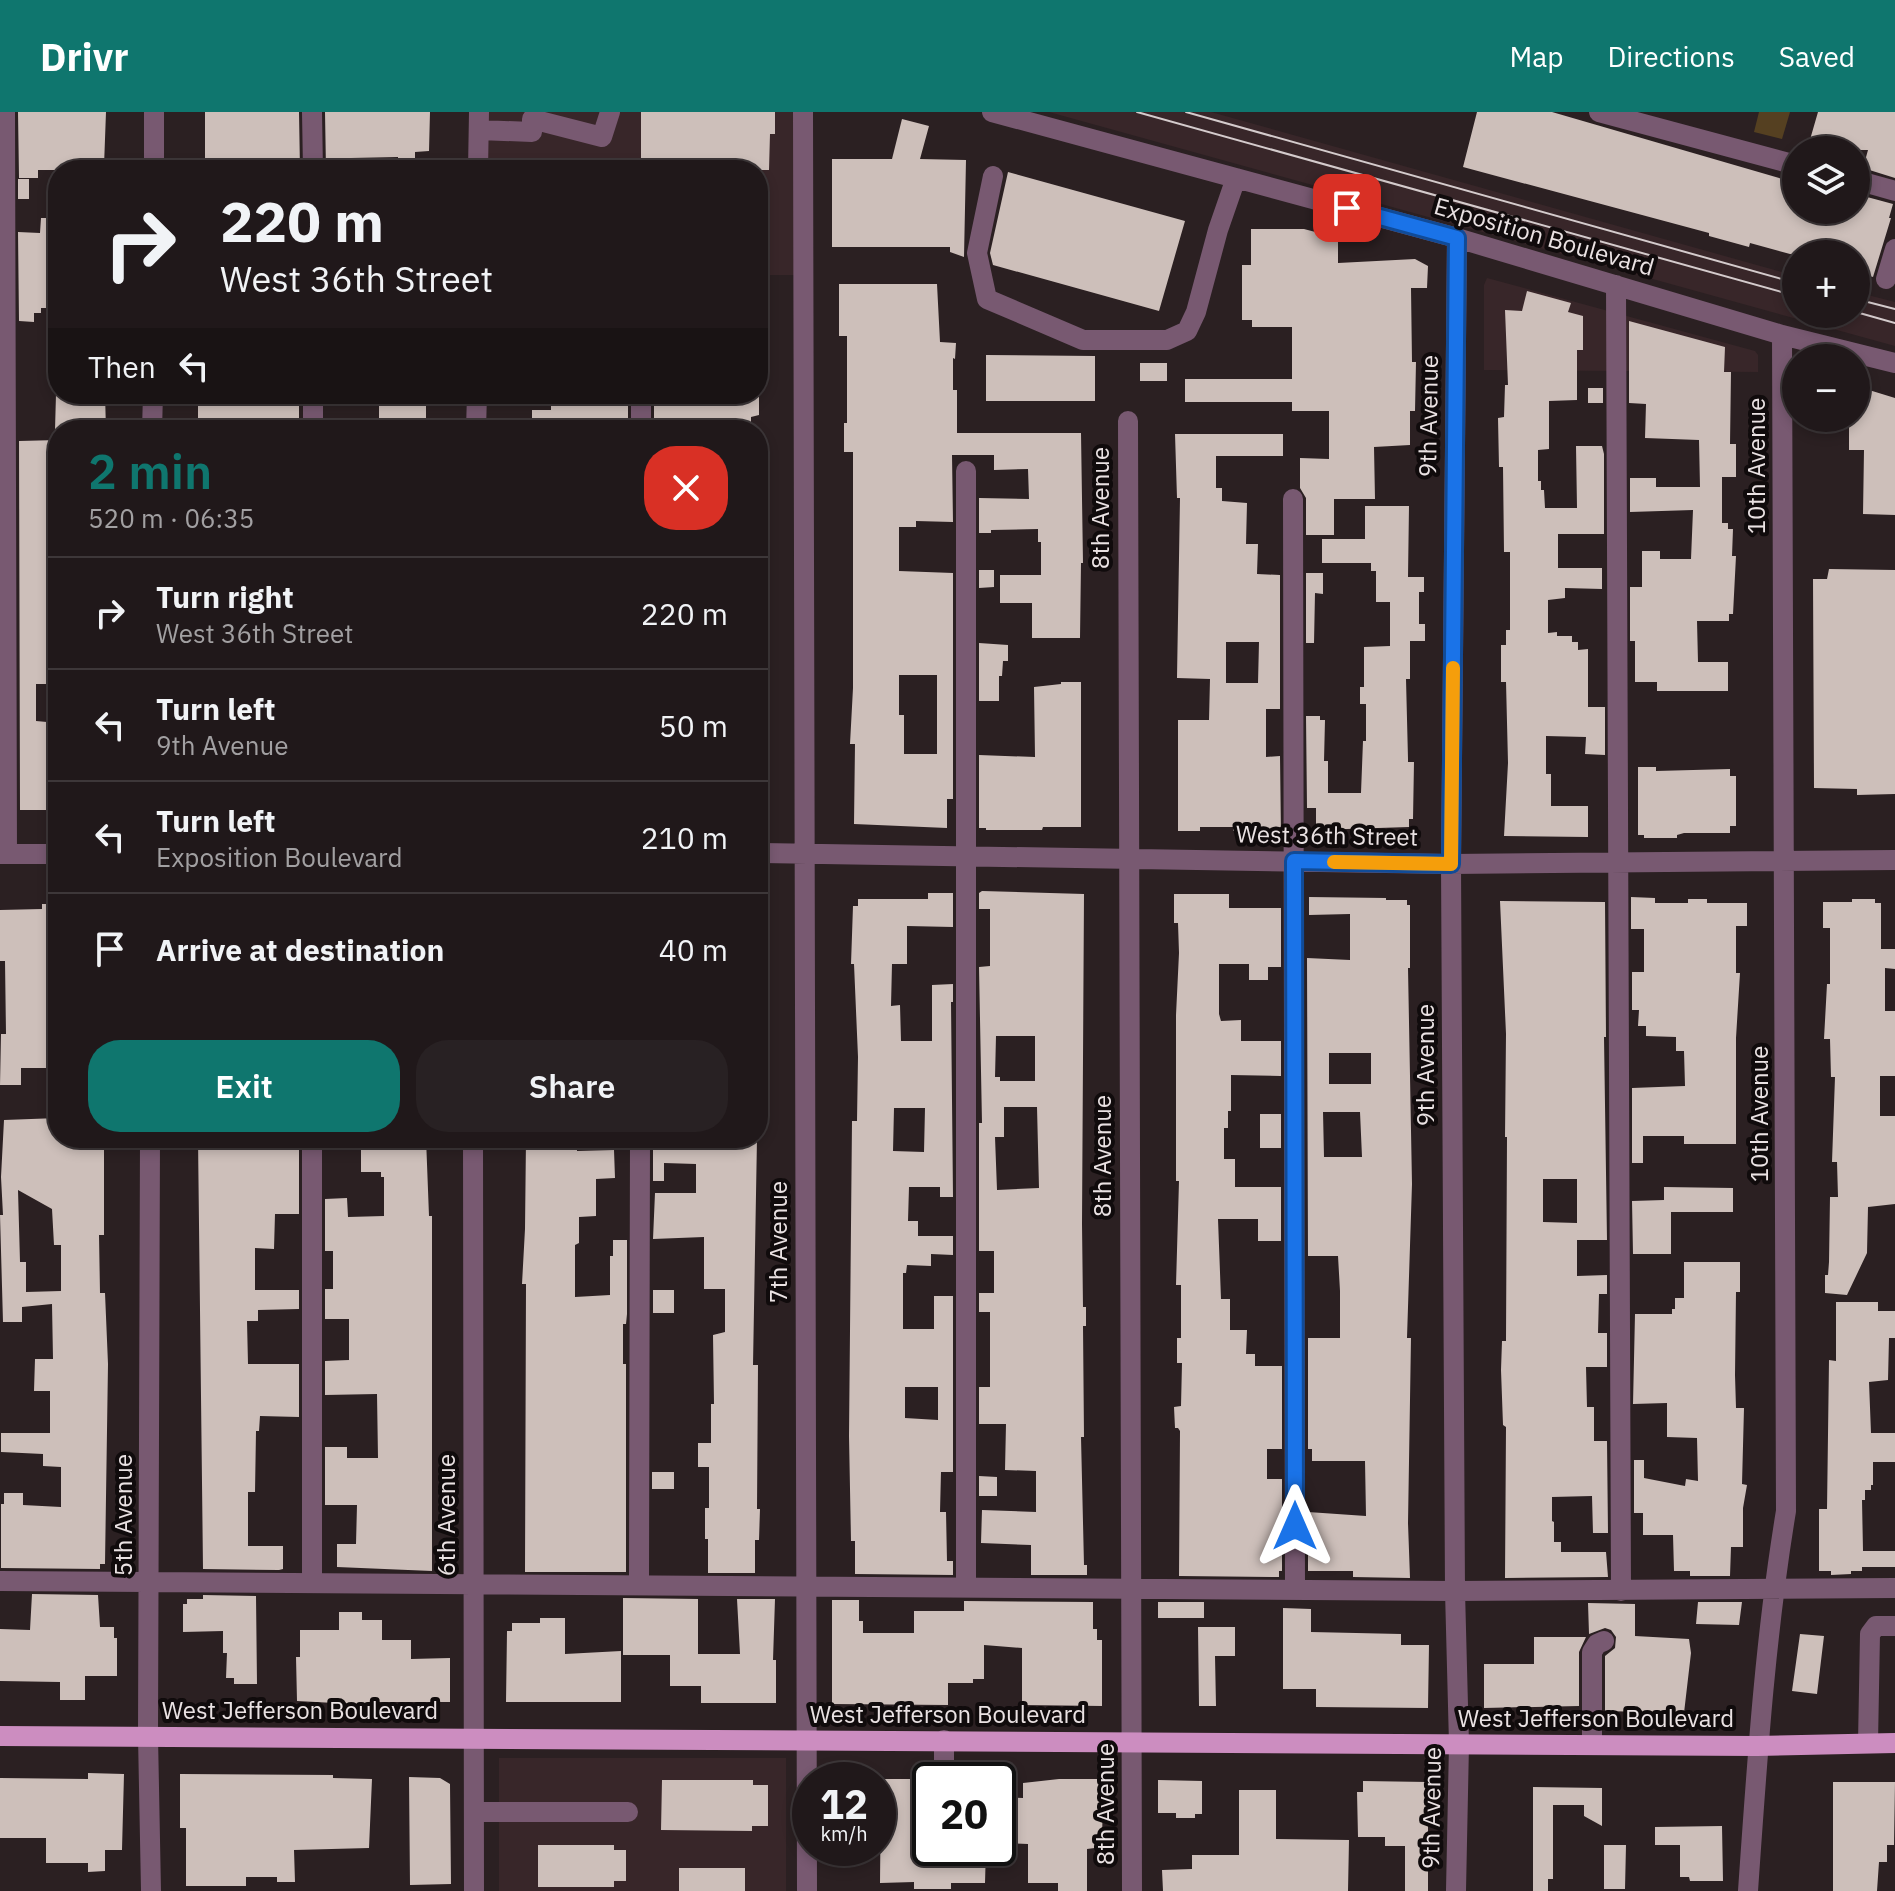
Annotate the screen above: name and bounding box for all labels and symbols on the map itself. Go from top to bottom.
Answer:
pin [1313,174,1381,242]
street label: Exposition Boulevard [1430,189,1658,283]
street label: 9th Avenue [1411,355,1445,477]
street label: 10th Avenue [1740,398,1772,534]
street label: 8th Avenue [1084,447,1116,569]
street label: West 36th Street [1236,817,1418,853]
street label: 9th Avenue [1409,1004,1441,1126]
street label: 10th Avenue [1743,1046,1775,1182]
street label: 8th Avenue [1086,1095,1118,1217]
street label: 7th Avenue [762,1181,794,1303]
street label: 5th Avenue [107,1454,139,1576]
street label: 6th Avenue [430,1454,462,1576]
position arrow [1253,1484,1337,1568]
street label: West Jefferson Boulevard [162,1694,438,1726]
street label: West Jefferson Boulevard [810,1698,1086,1730]
street label: West Jefferson Boulevard [1458,1702,1734,1734]
street label: 8th Avenue [1089,1743,1121,1865]
street label: 9th Avenue [1414,1747,1448,1869]
speed limit sign: 20 [912,1762,1016,1866]

